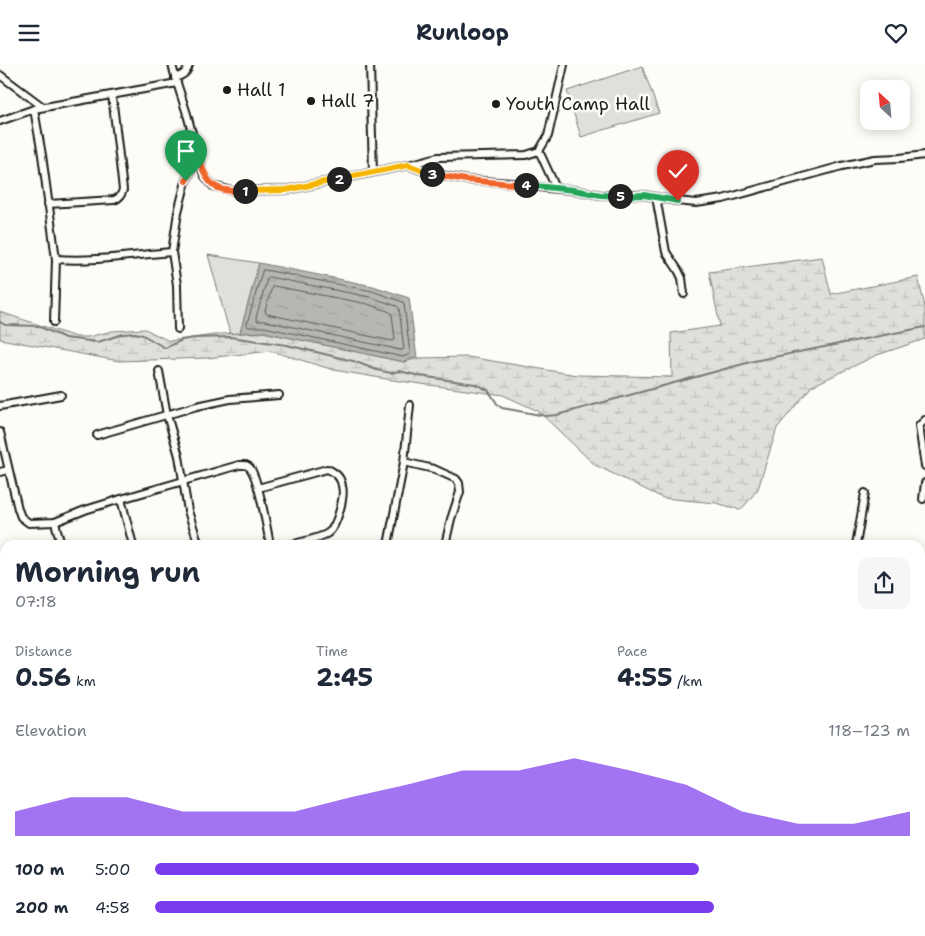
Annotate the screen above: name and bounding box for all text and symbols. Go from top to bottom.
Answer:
text: Runloop [416,18,509,47]
icon: menu [15,19,43,47]
icon: heart [882,19,910,47]
place label: Hall 1 [237,78,286,102]
north arrow [860,80,910,130]
map controls [860,80,910,130]
marker: Hall 1 [221,84,233,96]
place label: Hall 7 [321,89,375,113]
place label: Youth Camp Hall [506,92,651,116]
marker: Hall 7 [305,95,317,107]
marker: Youth Camp Hall [490,98,502,110]
pin [165,130,207,181]
icon: arrive [172,137,200,165]
pin [657,150,699,201]
icon: check [664,157,692,185]
pin: 3 [420,161,444,187]
text: 3 [428,165,437,183]
pin: 2 [326,167,352,191]
text: 2 [335,170,344,188]
pin: 4 [514,173,538,197]
text: 4 [522,176,531,194]
pin: 1 [232,179,258,203]
text: 1 [242,182,249,200]
pin: 5 [608,183,632,209]
text: 5 [616,187,625,205]
text: Morning run [15,553,200,591]
button: share [858,557,910,609]
text: 07:18 [15,591,57,612]
text: Distance [15,642,72,660]
text: Time [316,642,348,660]
text: Pace [617,642,648,660]
text: 0.56 [15,660,71,694]
text: 2:45 [316,660,373,694]
text: 4:55 [617,660,673,694]
text: km [71,672,96,690]
text: /km [673,672,702,690]
text: Elevation [15,720,87,741]
text: 118–123 m [828,720,910,741]
text: 100 m [15,859,64,880]
text: 5:00 [95,859,130,880]
text: 200 m [15,897,68,918]
text: 4:58 [95,897,130,918]

